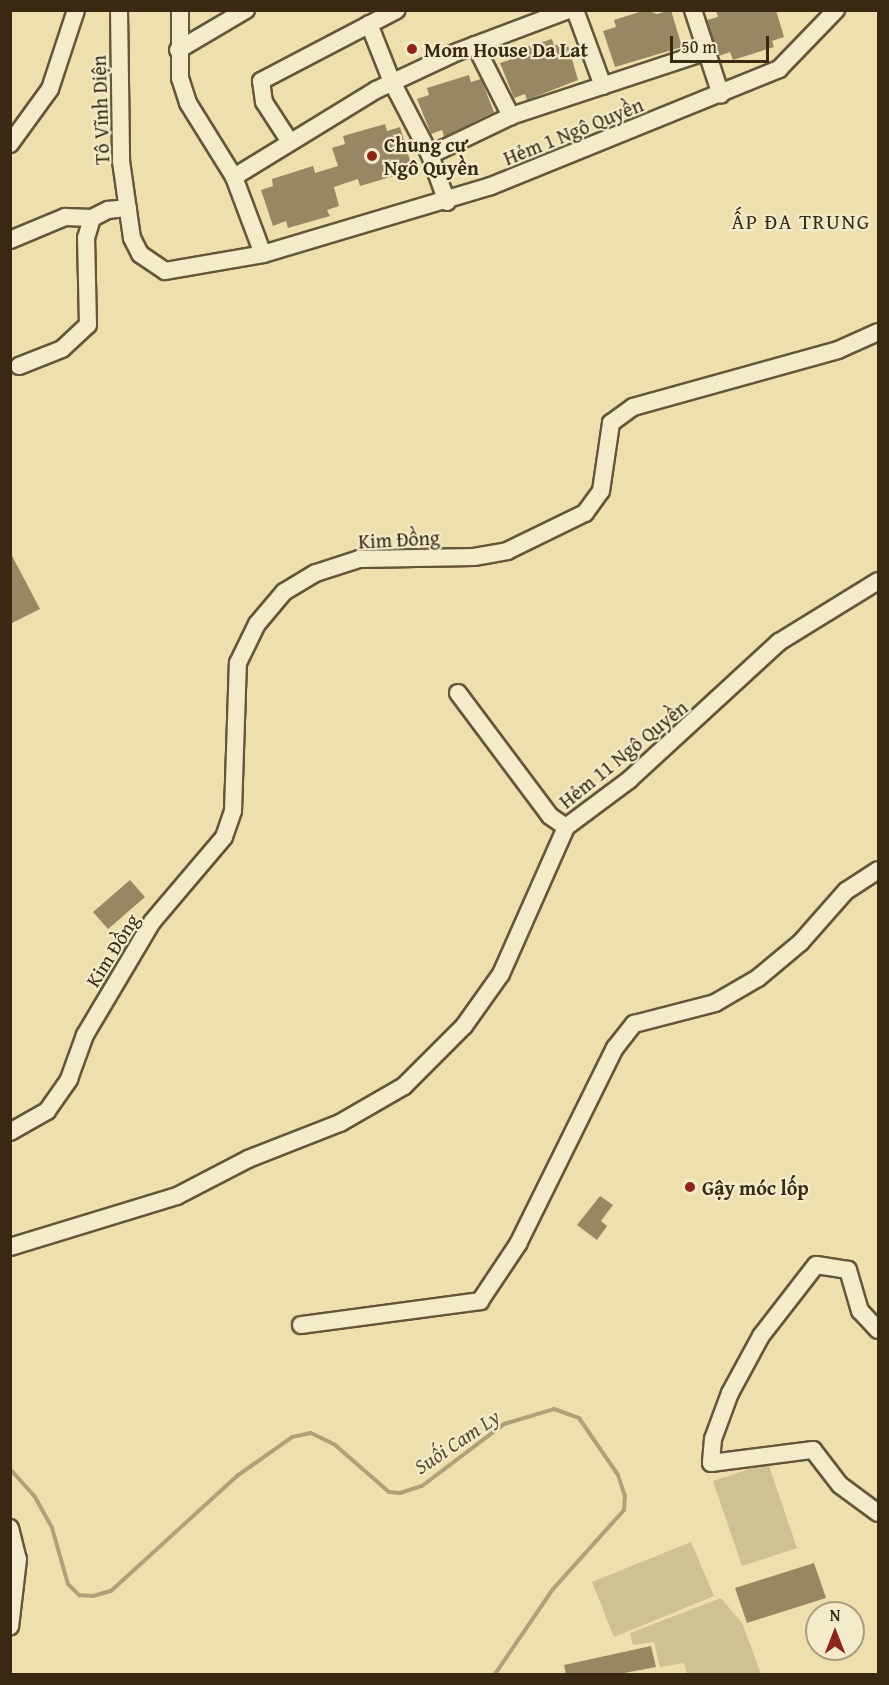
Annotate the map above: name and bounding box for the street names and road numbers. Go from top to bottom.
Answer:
street label: Tô Vĩnh Diện [86,55,114,165]
street label: Hẻm 1 Ngô Quyền [500,92,646,170]
street label: Kim Đồng [358,525,440,553]
street label: Hẻm 11 Ngô Quyền [554,695,692,813]
street label: Kim Đồng [80,909,144,991]

